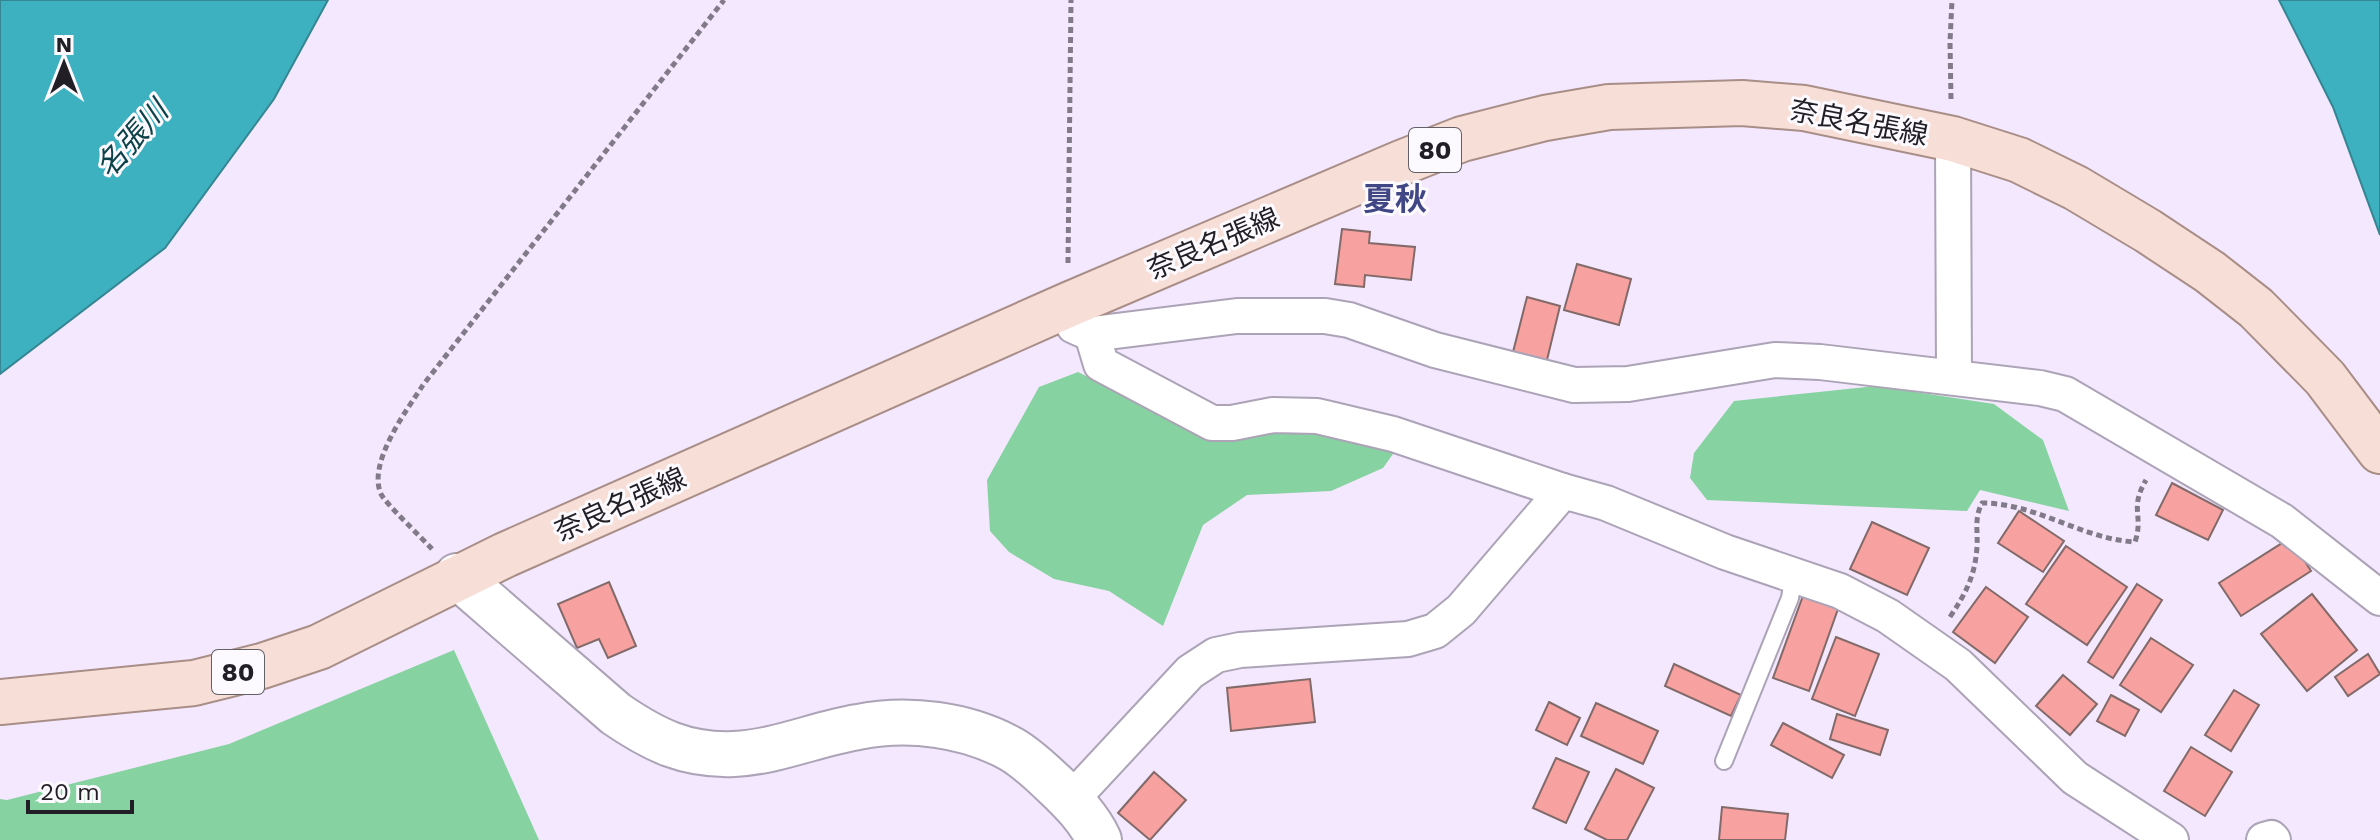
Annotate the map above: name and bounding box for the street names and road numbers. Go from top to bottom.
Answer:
street label: 奈良名張線 [1787,93,1931,152]
road number: 80 [1409,128,1461,172]
street label: 奈良名張線 [1142,201,1284,286]
street label: 奈良名張線 [550,461,691,548]
road number: 80 [212,650,264,694]

